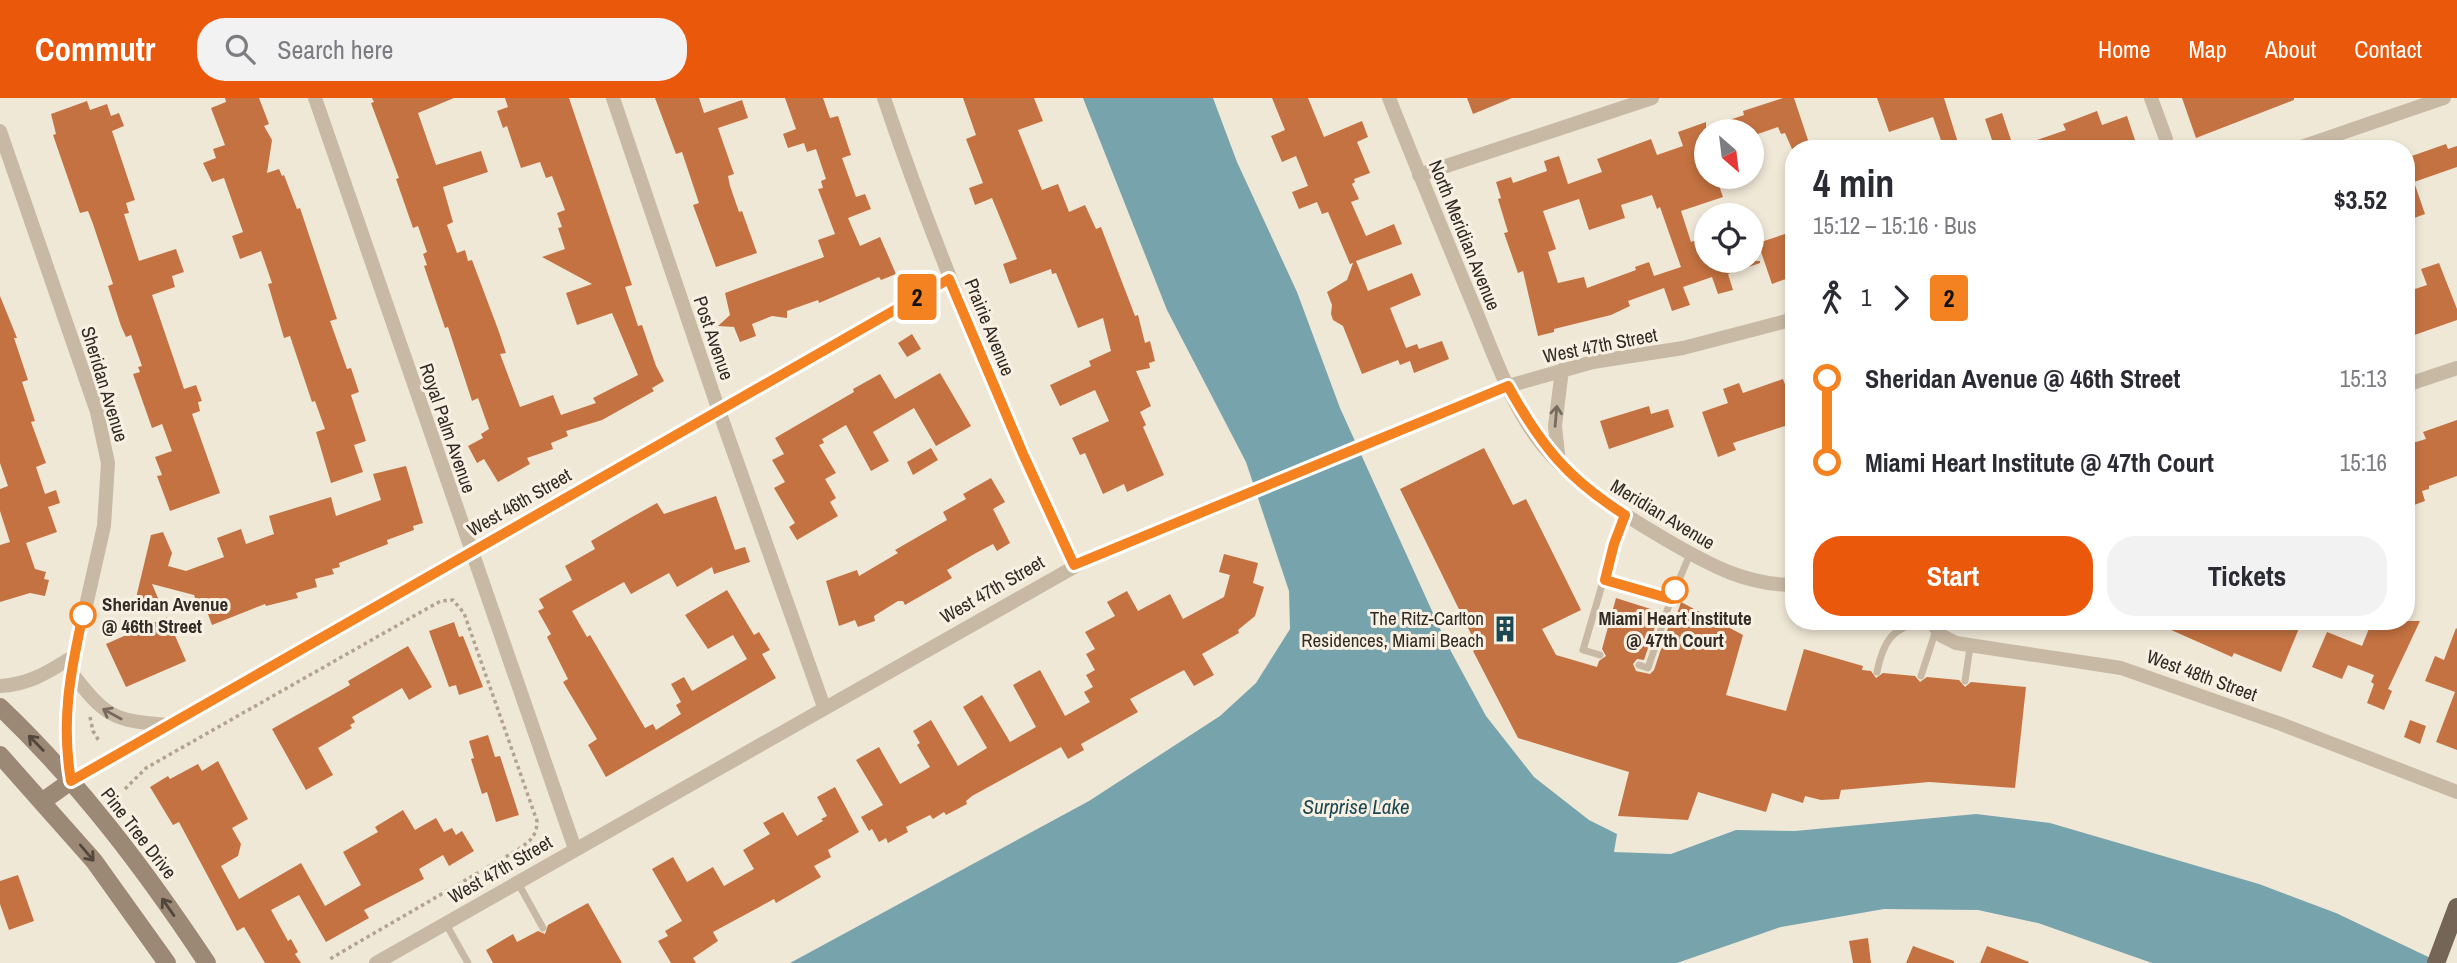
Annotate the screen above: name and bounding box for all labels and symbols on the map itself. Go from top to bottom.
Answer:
north arrow [1694,119,1764,189]
street label: North Meridian Avenue [1423,156,1507,314]
line badge: 2 [894,274,940,320]
street label: Prairie Avenue [959,274,1021,380]
street label: Post Avenue [688,293,740,383]
street label: West 47th Street [1541,321,1660,369]
street label: Sheridan Avenue [75,323,135,445]
street label: Royal Palm Avenue [414,360,482,496]
one-way arrow [1550,405,1563,428]
street label: West 46th Street [462,461,576,542]
street label: Meridian Avenue [1606,473,1720,555]
street label: West 47th Street [935,548,1049,629]
marker: Miami Heart Institute @ 47th Court [1662,577,1688,603]
place label: Sheridan Avenue @ 46th Street [102,591,228,639]
marker: Sheridan Avenue @ 46th Street [70,602,96,628]
place label: The Ritz-Carlton Residences, Miami Beach [1301,605,1484,653]
place label: Miami Heart Institute @ 47th Court [1598,605,1752,653]
building icon: The Ritz-Carlton Residences, Miami Beach [1490,614,1520,644]
street label: West 48th Street [2143,643,2261,707]
one-way arrow [102,707,122,721]
one-way arrow [27,735,44,752]
street label: Pine Tree Drive [95,782,183,884]
water label: Surprise Lake [1302,792,1410,821]
street label: West 47th Street [443,828,557,909]
one-way arrow [80,844,95,862]
one-way arrow [161,897,175,917]

